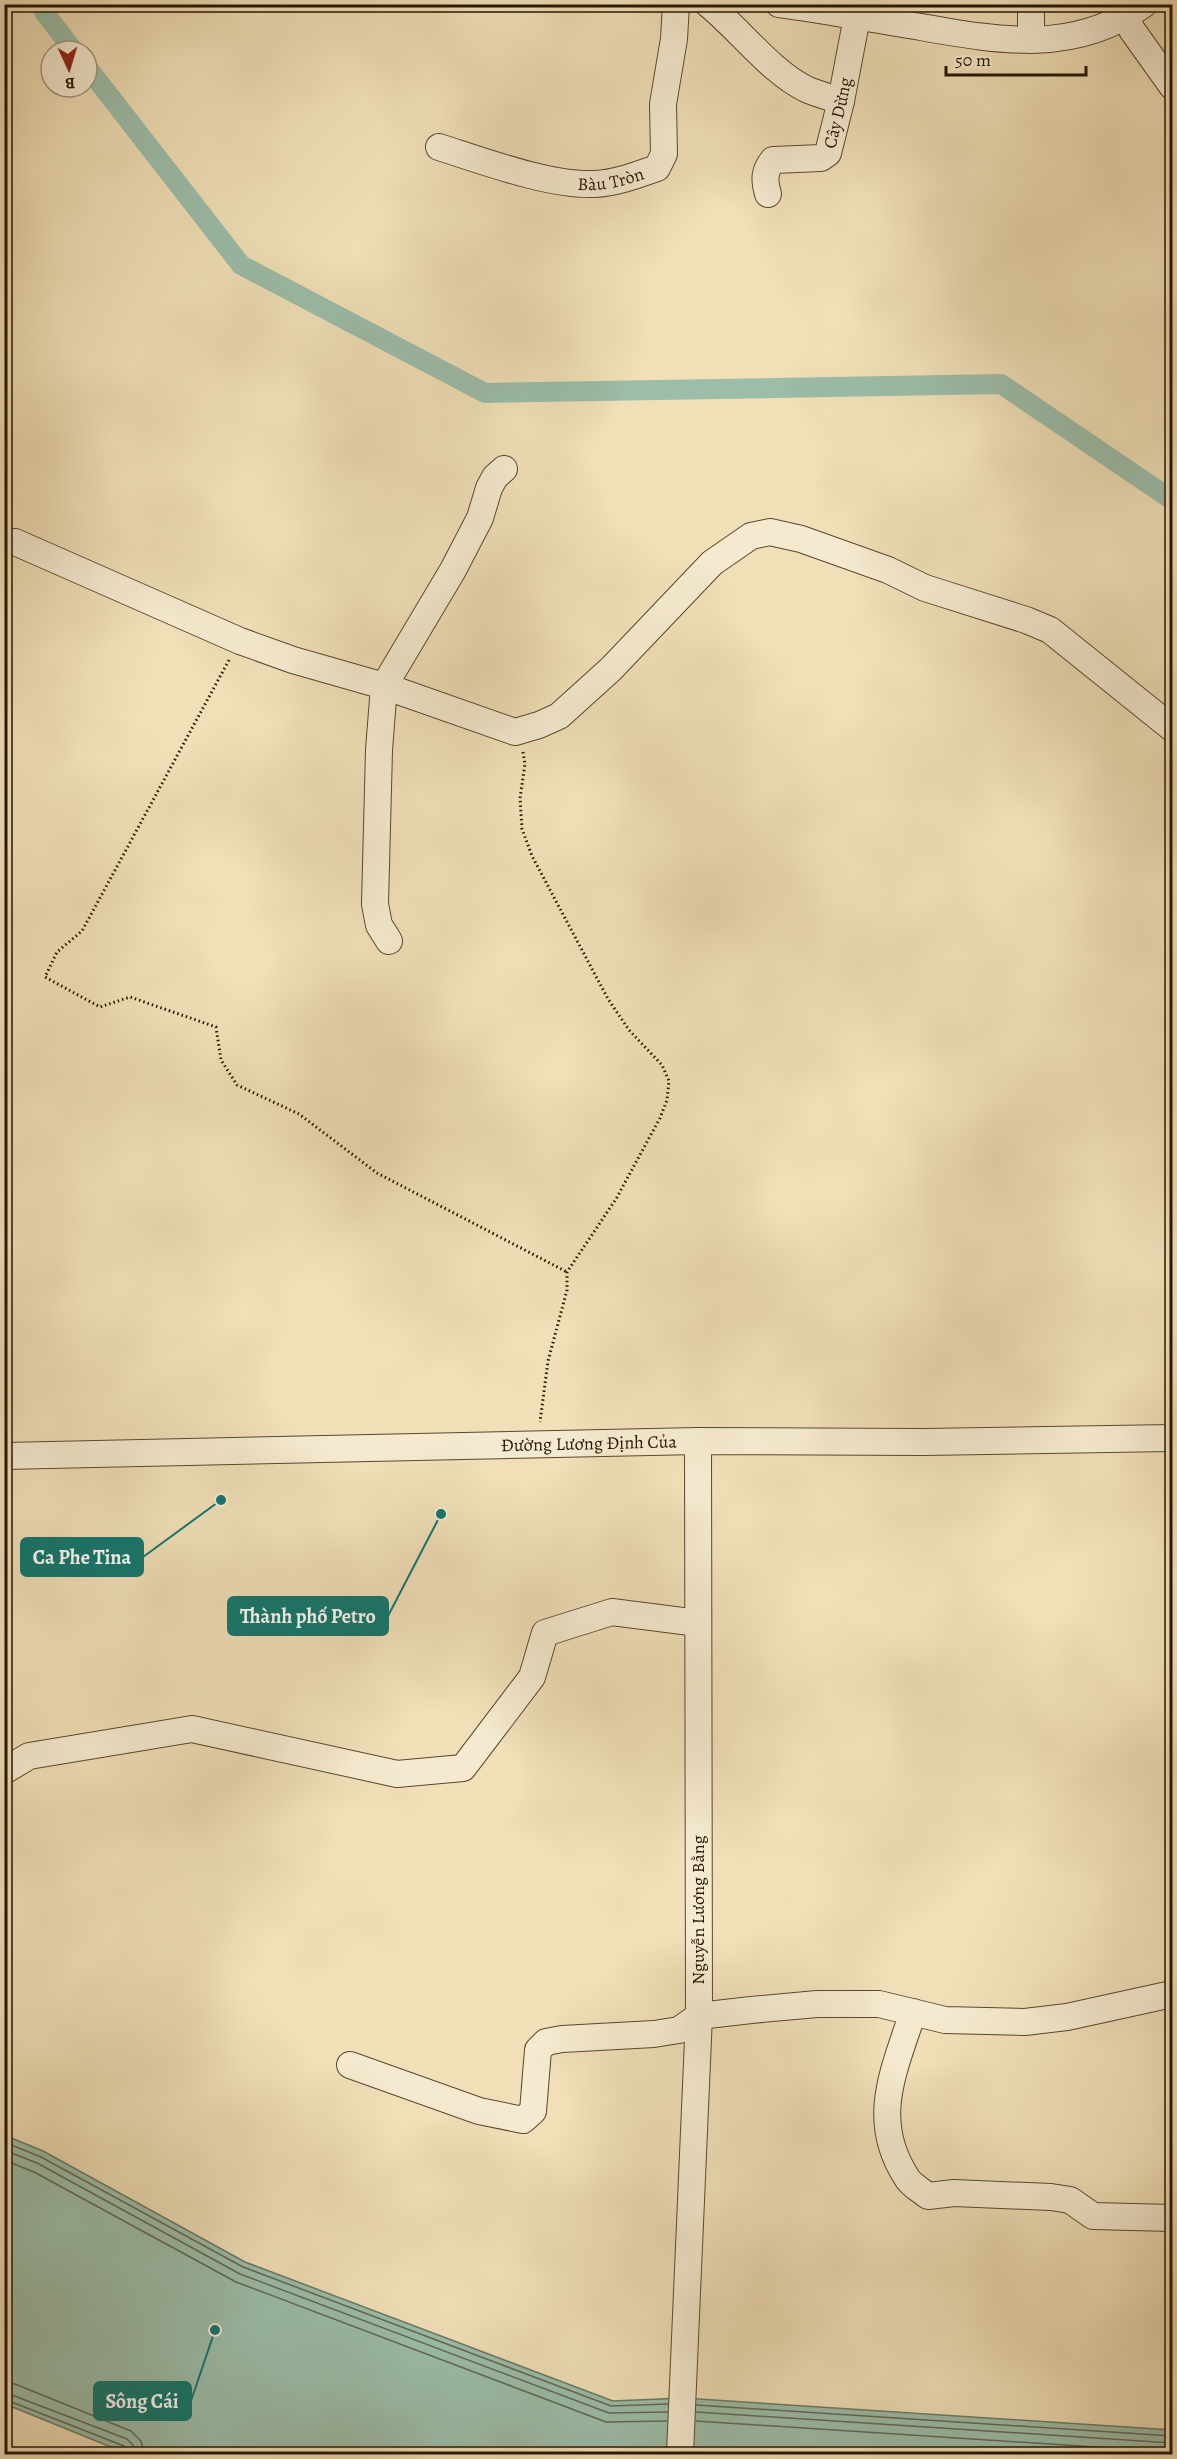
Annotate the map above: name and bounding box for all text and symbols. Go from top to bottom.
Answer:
north arrow [39,39,99,99]
scale bar [946,39,1086,77]
text: 50 m [955,48,991,72]
text: B [64,72,76,94]
street label: Cây Dừng [818,75,857,151]
street label: Bàu Tròn [577,161,647,196]
street label: Đường Lương Định Của [501,1429,678,1457]
callout: Ca Phe Tina [21,1538,143,1576]
text: Ca Phe Tina [33,1544,132,1571]
callout: Thành phố Petro [228,1597,388,1635]
text: Thành phố Petro [240,1603,376,1630]
street label: Nguyễn Lương Bằng [686,1835,710,1985]
callout: Sông Cái [94,2382,191,2420]
text: Sông Cái [105,2388,179,2415]

